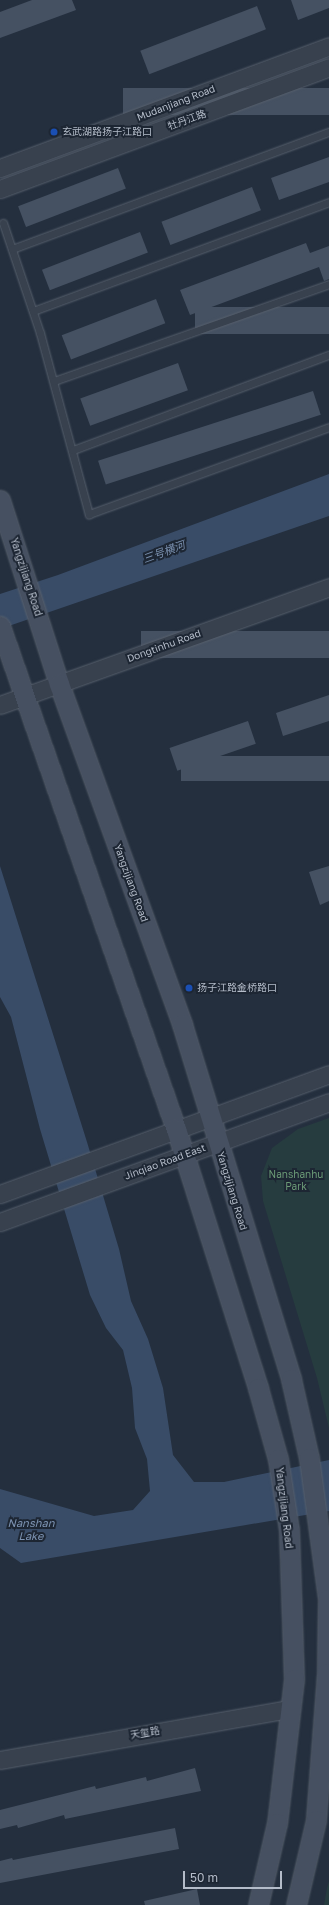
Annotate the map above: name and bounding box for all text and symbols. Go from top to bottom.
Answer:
street label: Mudanjiang Road [135,83,217,123]
street label: 牡丹江路 [166,108,208,132]
place label: 玄武湖路扬子江路口 [62,126,152,138]
marker: 玄武湖路扬子江路口 [49,127,59,137]
street label: Yangzijiang Road [8,536,44,618]
water label: 三号横河 [141,538,187,566]
street label: Dongtinhu Road [126,627,202,665]
street label: Yangzijiang Road [111,843,151,923]
place label: 扬子江路金桥路口 [197,982,277,994]
marker: 扬子江路金桥路口 [184,983,194,993]
street label: Jinqiao Road East [123,1142,207,1182]
street label: Yangzijiang Road [214,1150,250,1232]
park label: Nanshanhu Park [269,1168,323,1192]
street label: Yangzijiang Road [273,1467,295,1549]
water label: Nanshan Lake [8,1517,54,1543]
street label: 天玺路 [129,1724,161,1742]
scale bar [185,1863,284,1889]
text: 50 m [190,1870,218,1885]

